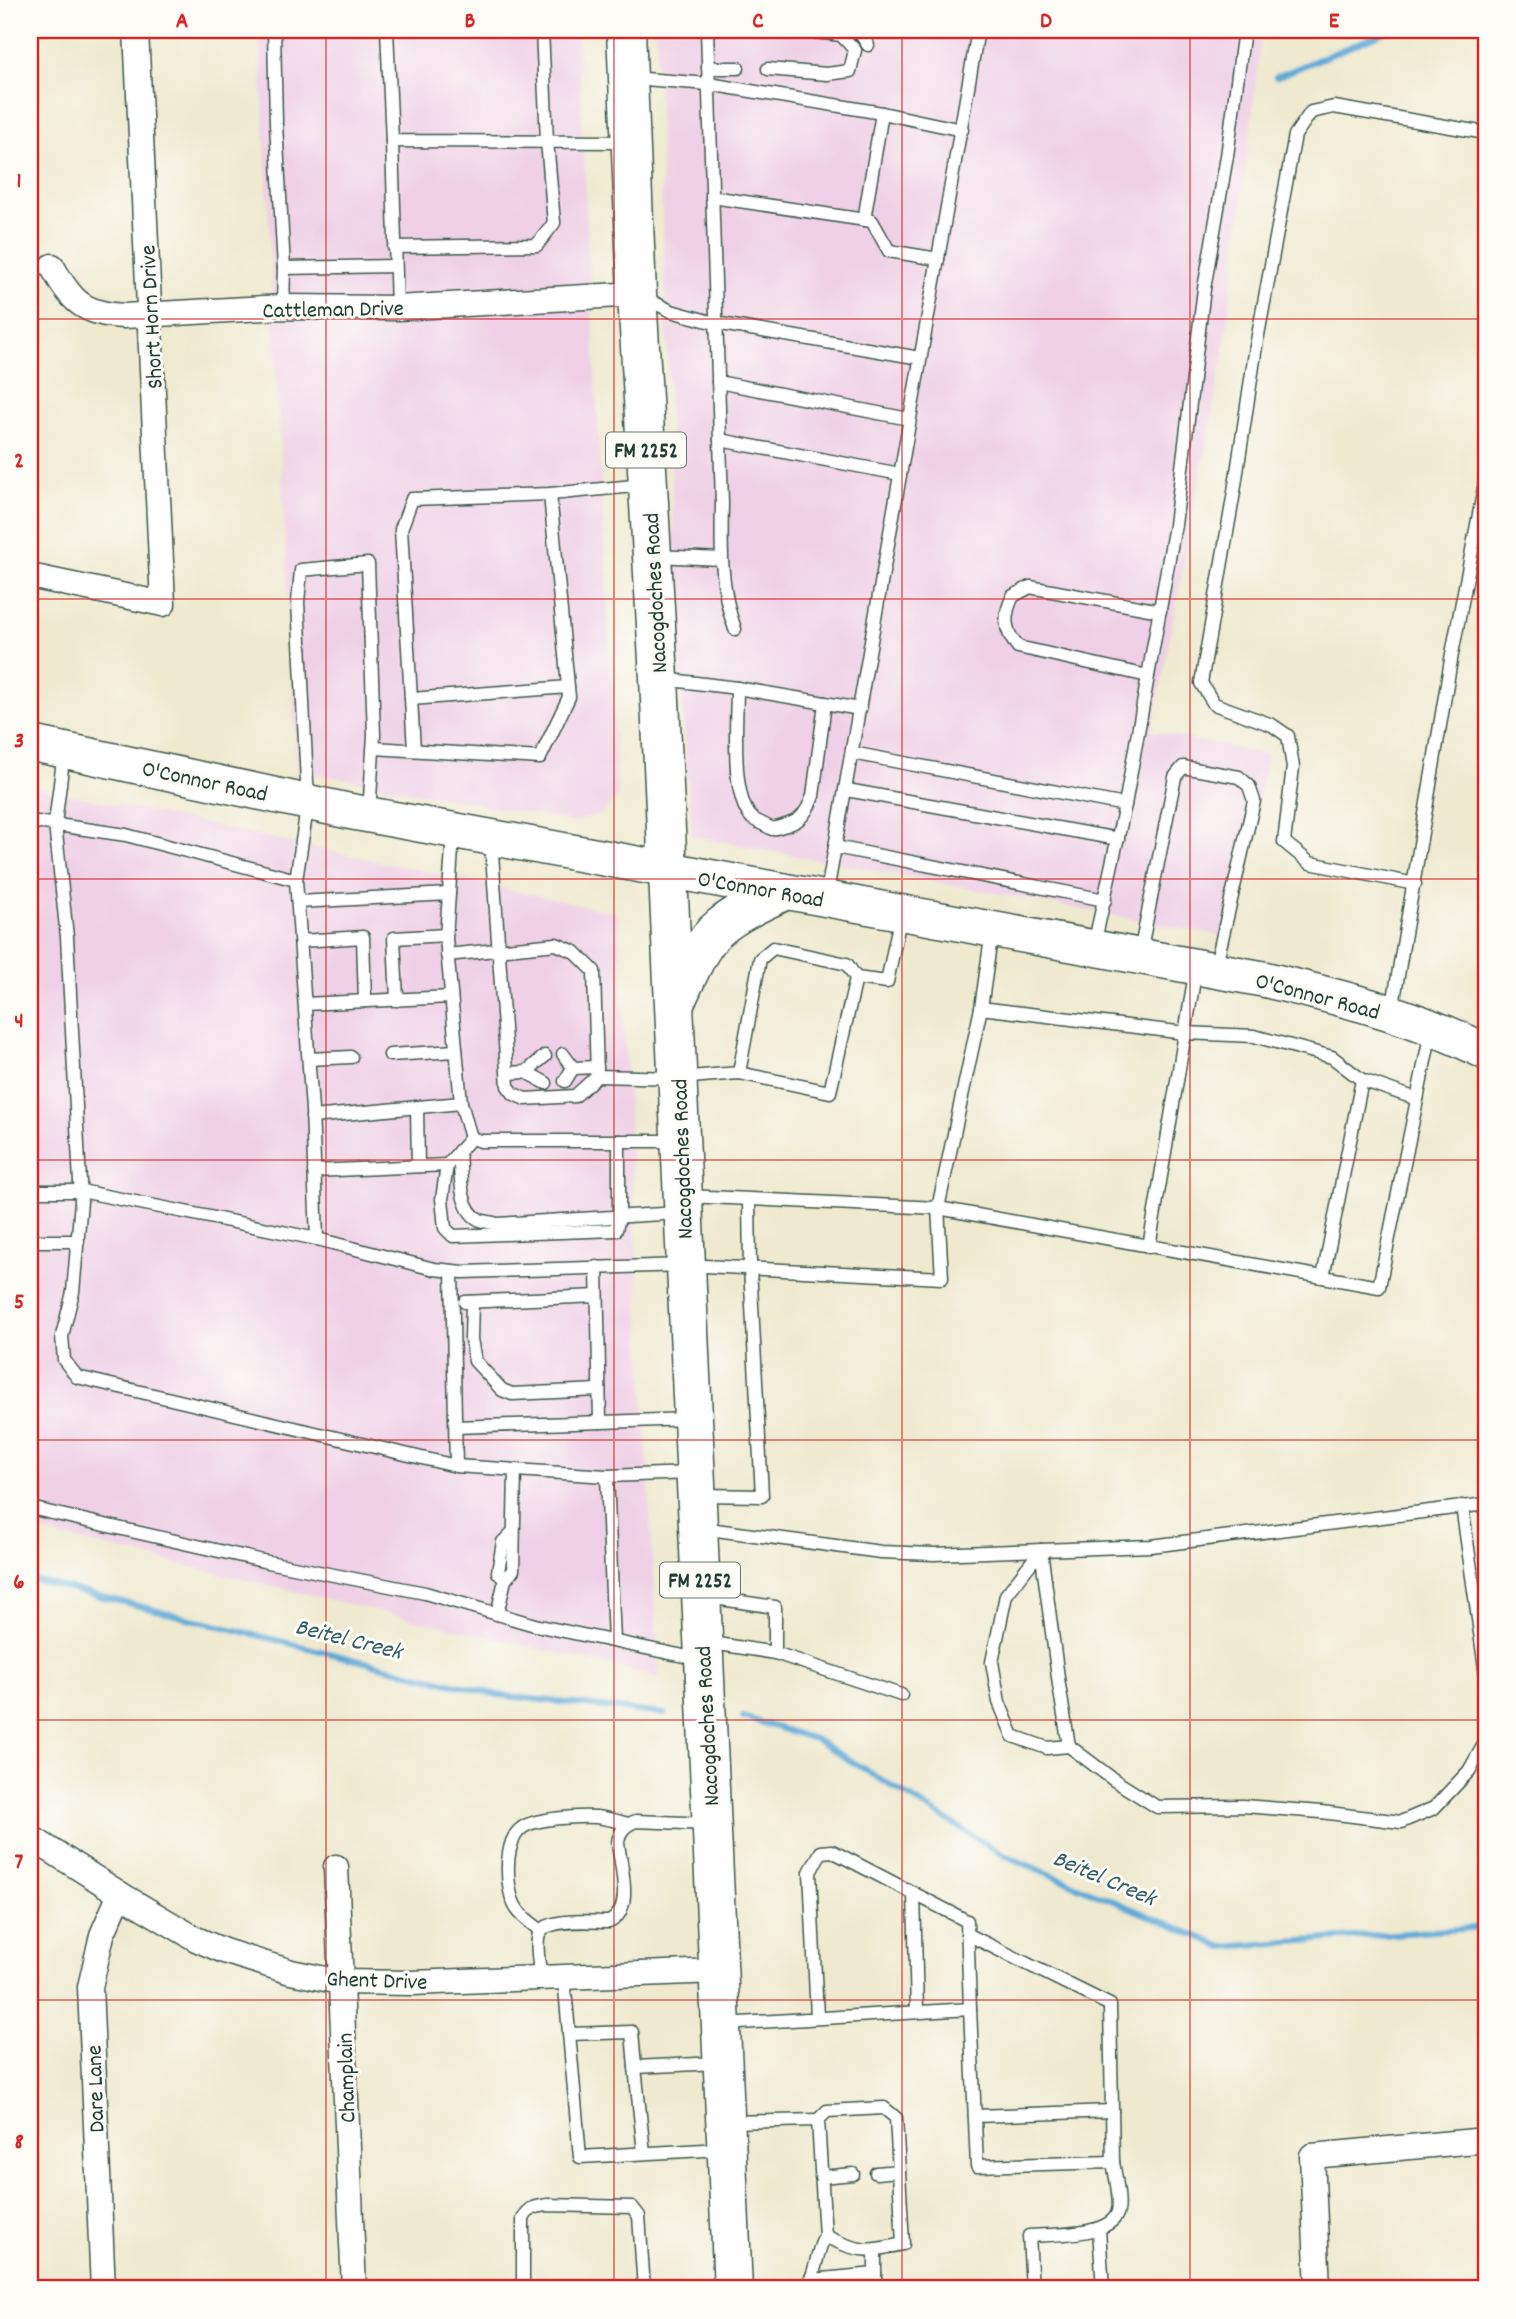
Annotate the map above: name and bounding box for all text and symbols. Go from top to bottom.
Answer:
text: A [176,6,188,39]
text: B [465,6,476,39]
text: C [752,6,764,39]
text: D [1040,6,1052,39]
text: E [1329,6,1340,39]
text: 1 [16,166,22,199]
street label: Short Horn Drive [133,244,174,390]
street label: Cattleman Drive [262,294,404,329]
road number: FM 2252 [606,433,686,468]
text: 2 [14,446,24,479]
street label: Nacogdoches Road [637,512,678,674]
text: 3 [14,726,24,759]
street label: O'Connor Road [138,754,270,813]
street label: O'Connor Road [695,864,826,919]
street label: O'Connor Road [1251,966,1383,1031]
text: 4 [14,1006,24,1039]
street label: Nacogdoches Road [665,1078,704,1240]
text: 5 [14,1287,24,1320]
road number: FM 2252 [660,1562,740,1598]
text: 6 [13,1567,25,1600]
water label: Beitel Creek [291,1611,407,1671]
street label: Nacogdoches Road [689,1645,730,1807]
water label: Beitel Creek [1047,1843,1162,1917]
text: 7 [15,1847,24,1880]
street label: Ghent Drive [326,1964,428,2001]
street label: Champlain [330,2032,367,2124]
street label: Dare Lane [79,2045,116,2133]
text: 8 [14,2127,24,2160]

